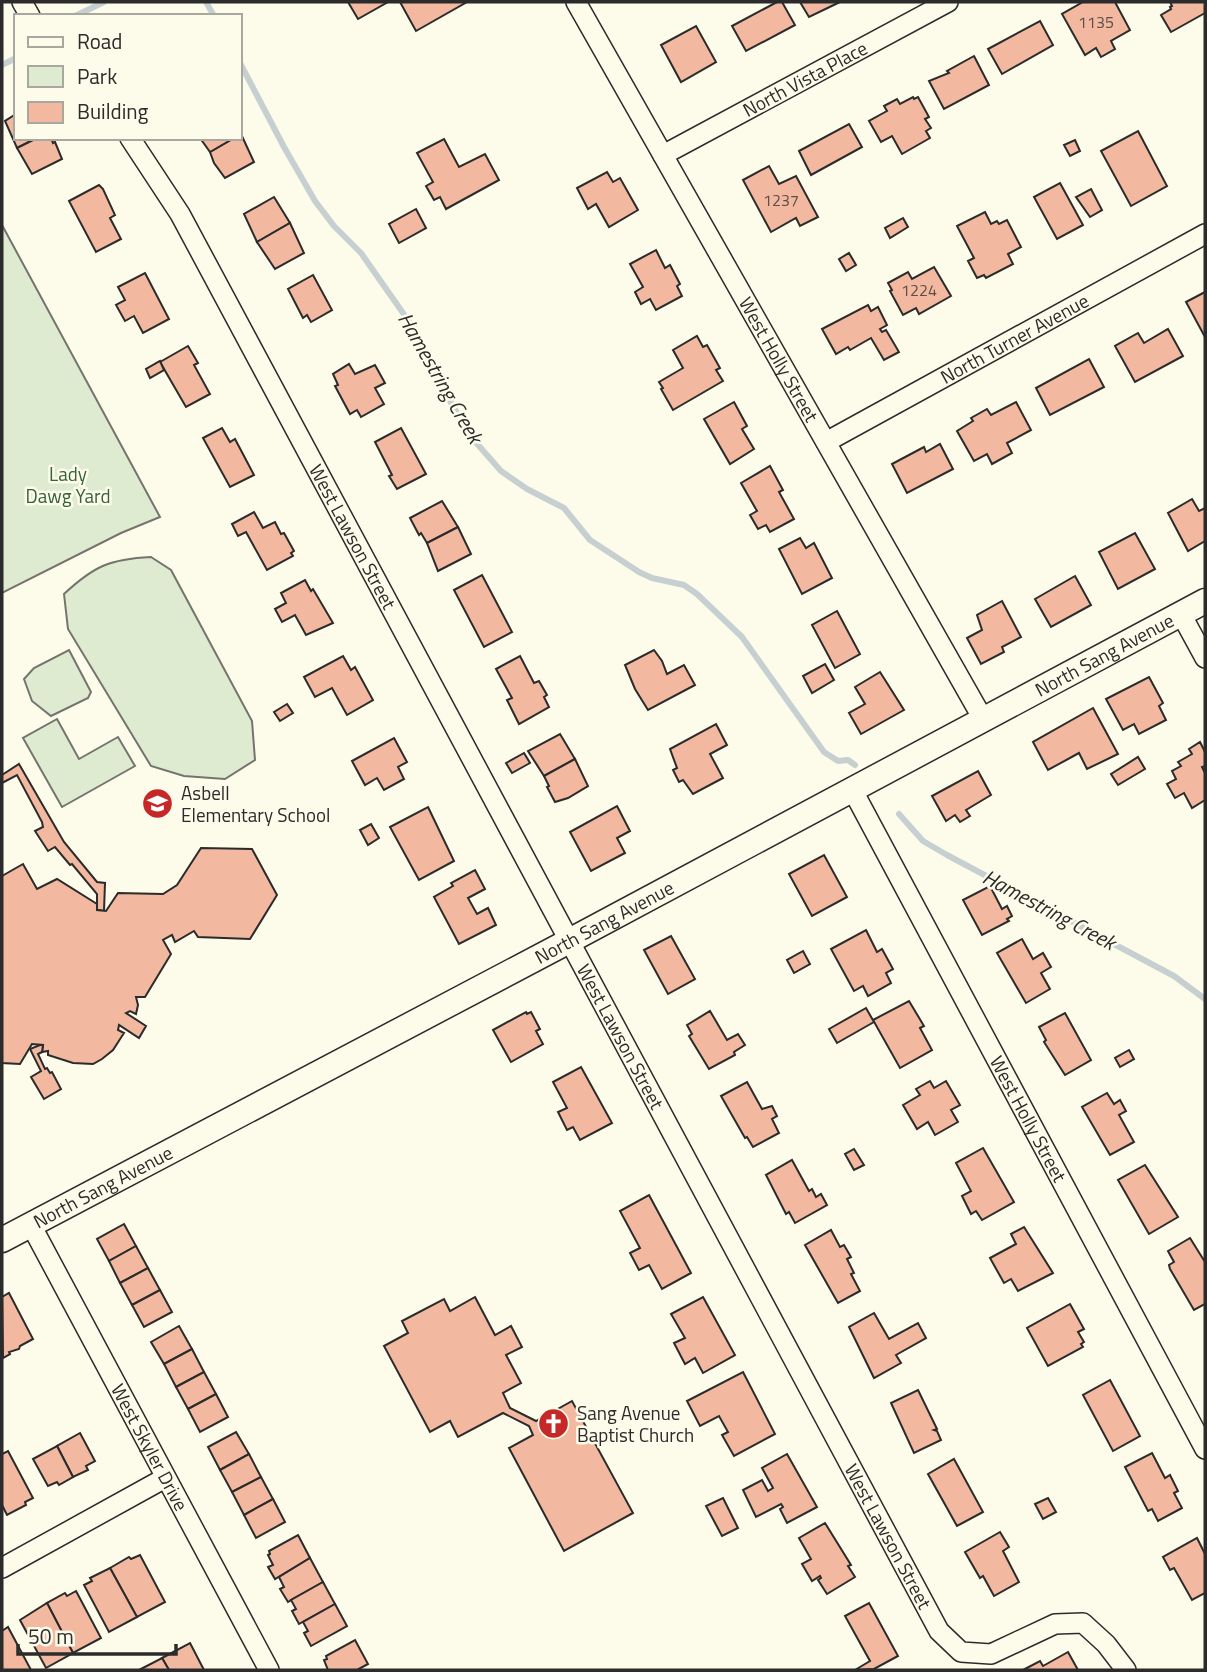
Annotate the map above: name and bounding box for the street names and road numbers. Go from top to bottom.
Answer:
street label: North Vista Place [737,33,872,124]
street label: North Turner Avenue [935,286,1094,391]
street label: West Holly Street [732,291,827,427]
street label: West Lawson Street [302,459,404,615]
street label: North Sang Avenue [1029,605,1179,703]
street label: North Sang Avenue [529,873,679,971]
street label: West Lawson Street [570,958,672,1114]
street label: West Holly Street [983,1050,1075,1187]
street label: North Sang Avenue [28,1138,177,1235]
street label: West Skyler Drive [104,1378,196,1516]
street label: West Lawson Street [838,1458,940,1614]

